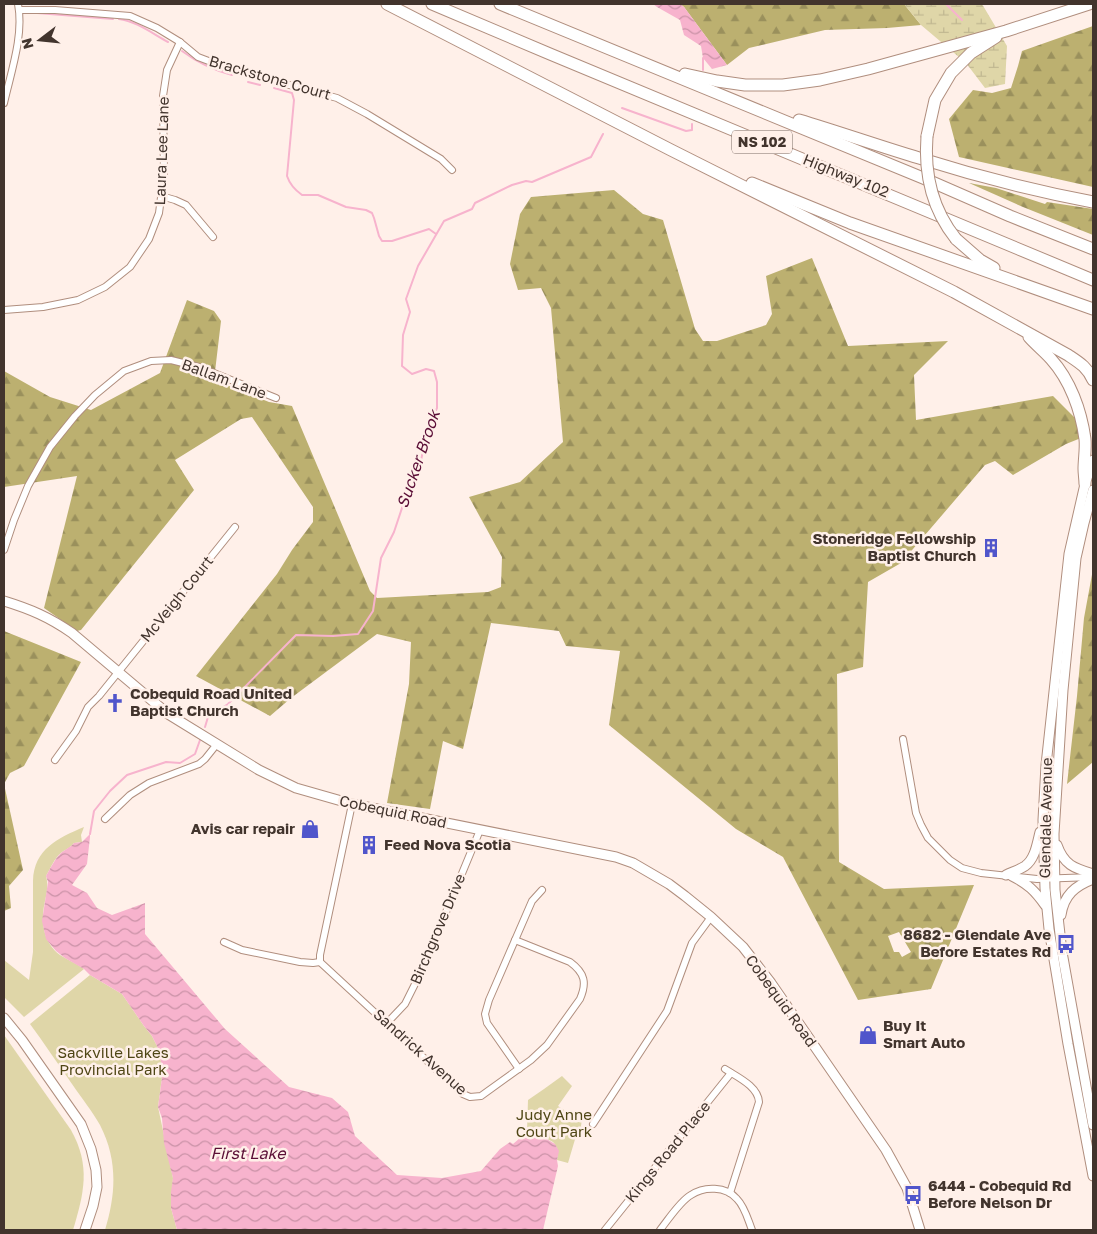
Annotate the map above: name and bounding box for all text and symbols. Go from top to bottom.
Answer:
north arrow [15,15,65,65]
text: N [17,36,37,51]
street label: Brackstone Court [207,51,333,103]
street label: Laura Lee Lane [150,96,172,206]
road number: NS 102 [732,130,792,154]
street label: Highway 102 [801,150,892,200]
street label: Ballam Lane [180,354,269,402]
water label: Sucker Brook [392,406,445,510]
place label: Stoneridge Fellowship Baptist Church [812,529,976,564]
building icon: Stoneridge Fellowship Baptist Church [980,537,1002,559]
street label: McVeigh Court [136,552,216,645]
place label: Cobequid Road United Baptist Church [130,684,292,719]
church icon: Cobequid Road United Baptist Church [104,692,126,714]
street label: Glendale Avenue [1035,757,1055,879]
street label: Cobequid Road [338,791,448,831]
shop icon: Avis car repair [299,818,321,840]
place label: Avis car repair [191,819,295,837]
building icon: Feed Nova Scotia [358,834,380,856]
place label: Feed Nova Scotia [384,835,511,853]
street label: Birchgrove Drive [406,870,469,987]
place label: 8682 - Glendale Ave Before Estates Rd [903,925,1051,960]
bus stop icon: 8682 - Glendale Ave Before Estates Rd [1055,933,1077,955]
street label: Cobequid Road [742,951,821,1050]
street label: Sandrick Avenue [370,1005,471,1098]
place label: Buy It Smart Auto [883,1016,965,1051]
shop icon: Buy It Smart Auto [857,1024,879,1046]
park label: Sackville Lakes Provincial Park [57,1043,169,1078]
street label: Kings Road Place [621,1097,714,1206]
park label: Judy Anne Court Park [516,1105,593,1140]
water label: First Lake [210,1143,287,1163]
place label: 6444 - Cobequid Rd Before Nelson Dr [928,1176,1071,1211]
bus stop icon: 6444 - Cobequid Rd Before Nelson Dr [902,1184,924,1206]

